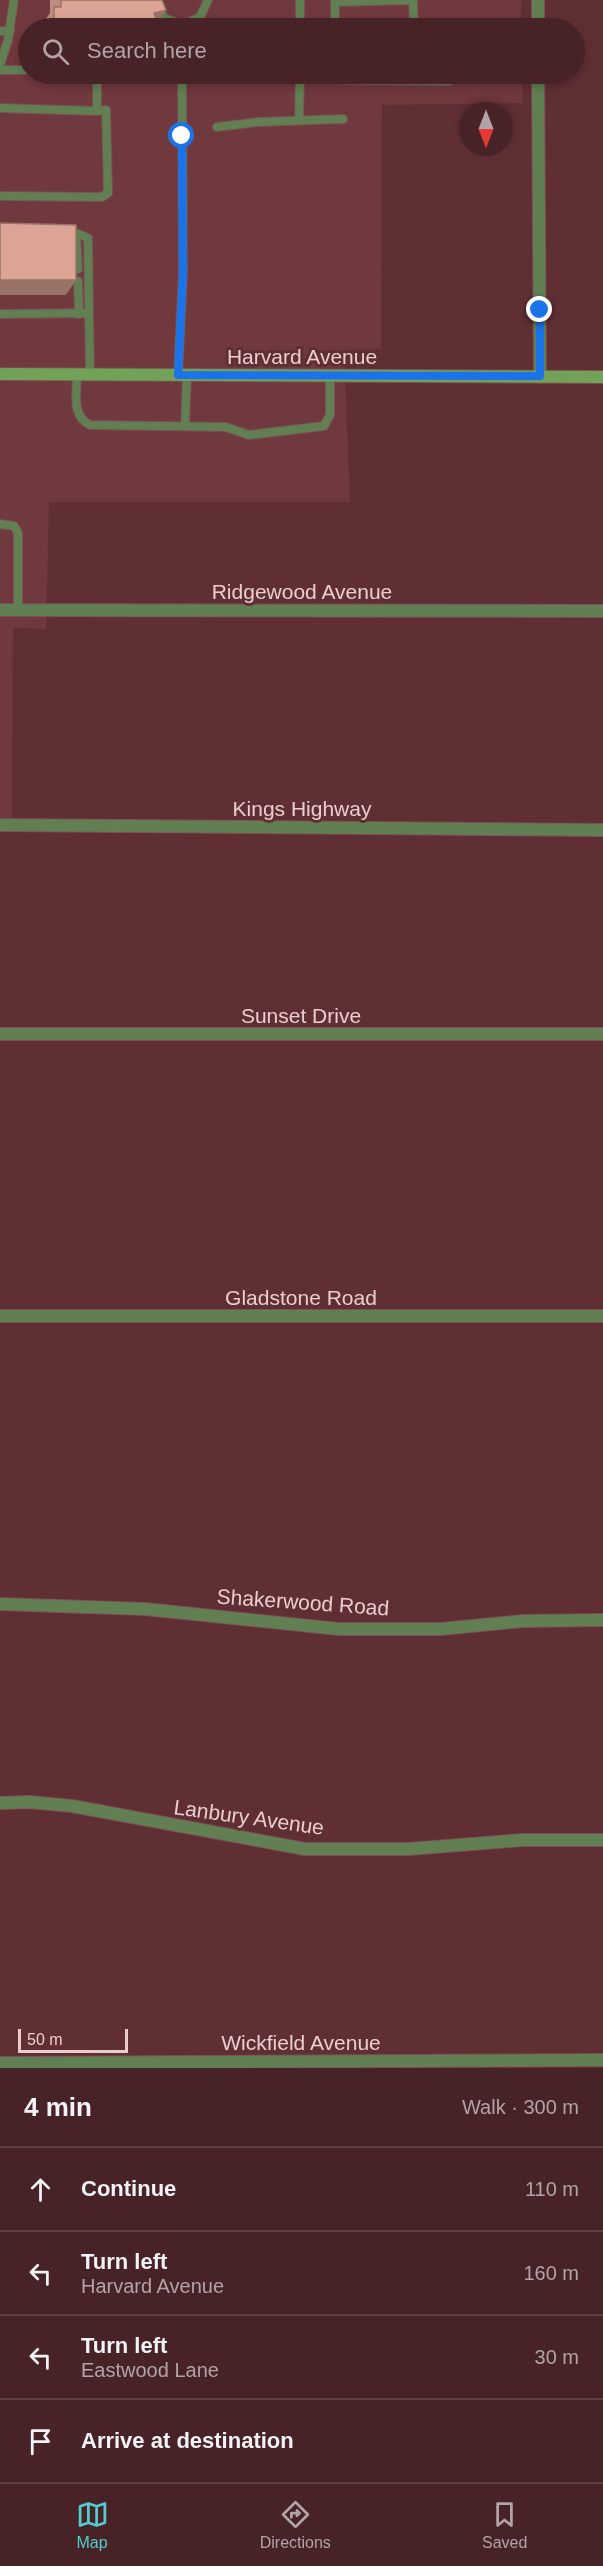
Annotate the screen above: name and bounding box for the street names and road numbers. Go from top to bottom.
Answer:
street label: Harvard Avenue [227,345,377,368]
street label: Ridgewood Avenue [212,580,392,603]
street label: Kings Highway [233,797,372,820]
street label: Sunset Drive [241,1004,361,1027]
street label: Gladstone Road [225,1286,377,1309]
street label: Shakerwood Road [216,1585,390,1619]
street label: Lanbury Avenue [172,1795,326,1839]
street label: Wickfield Avenue [221,2031,381,2054]

